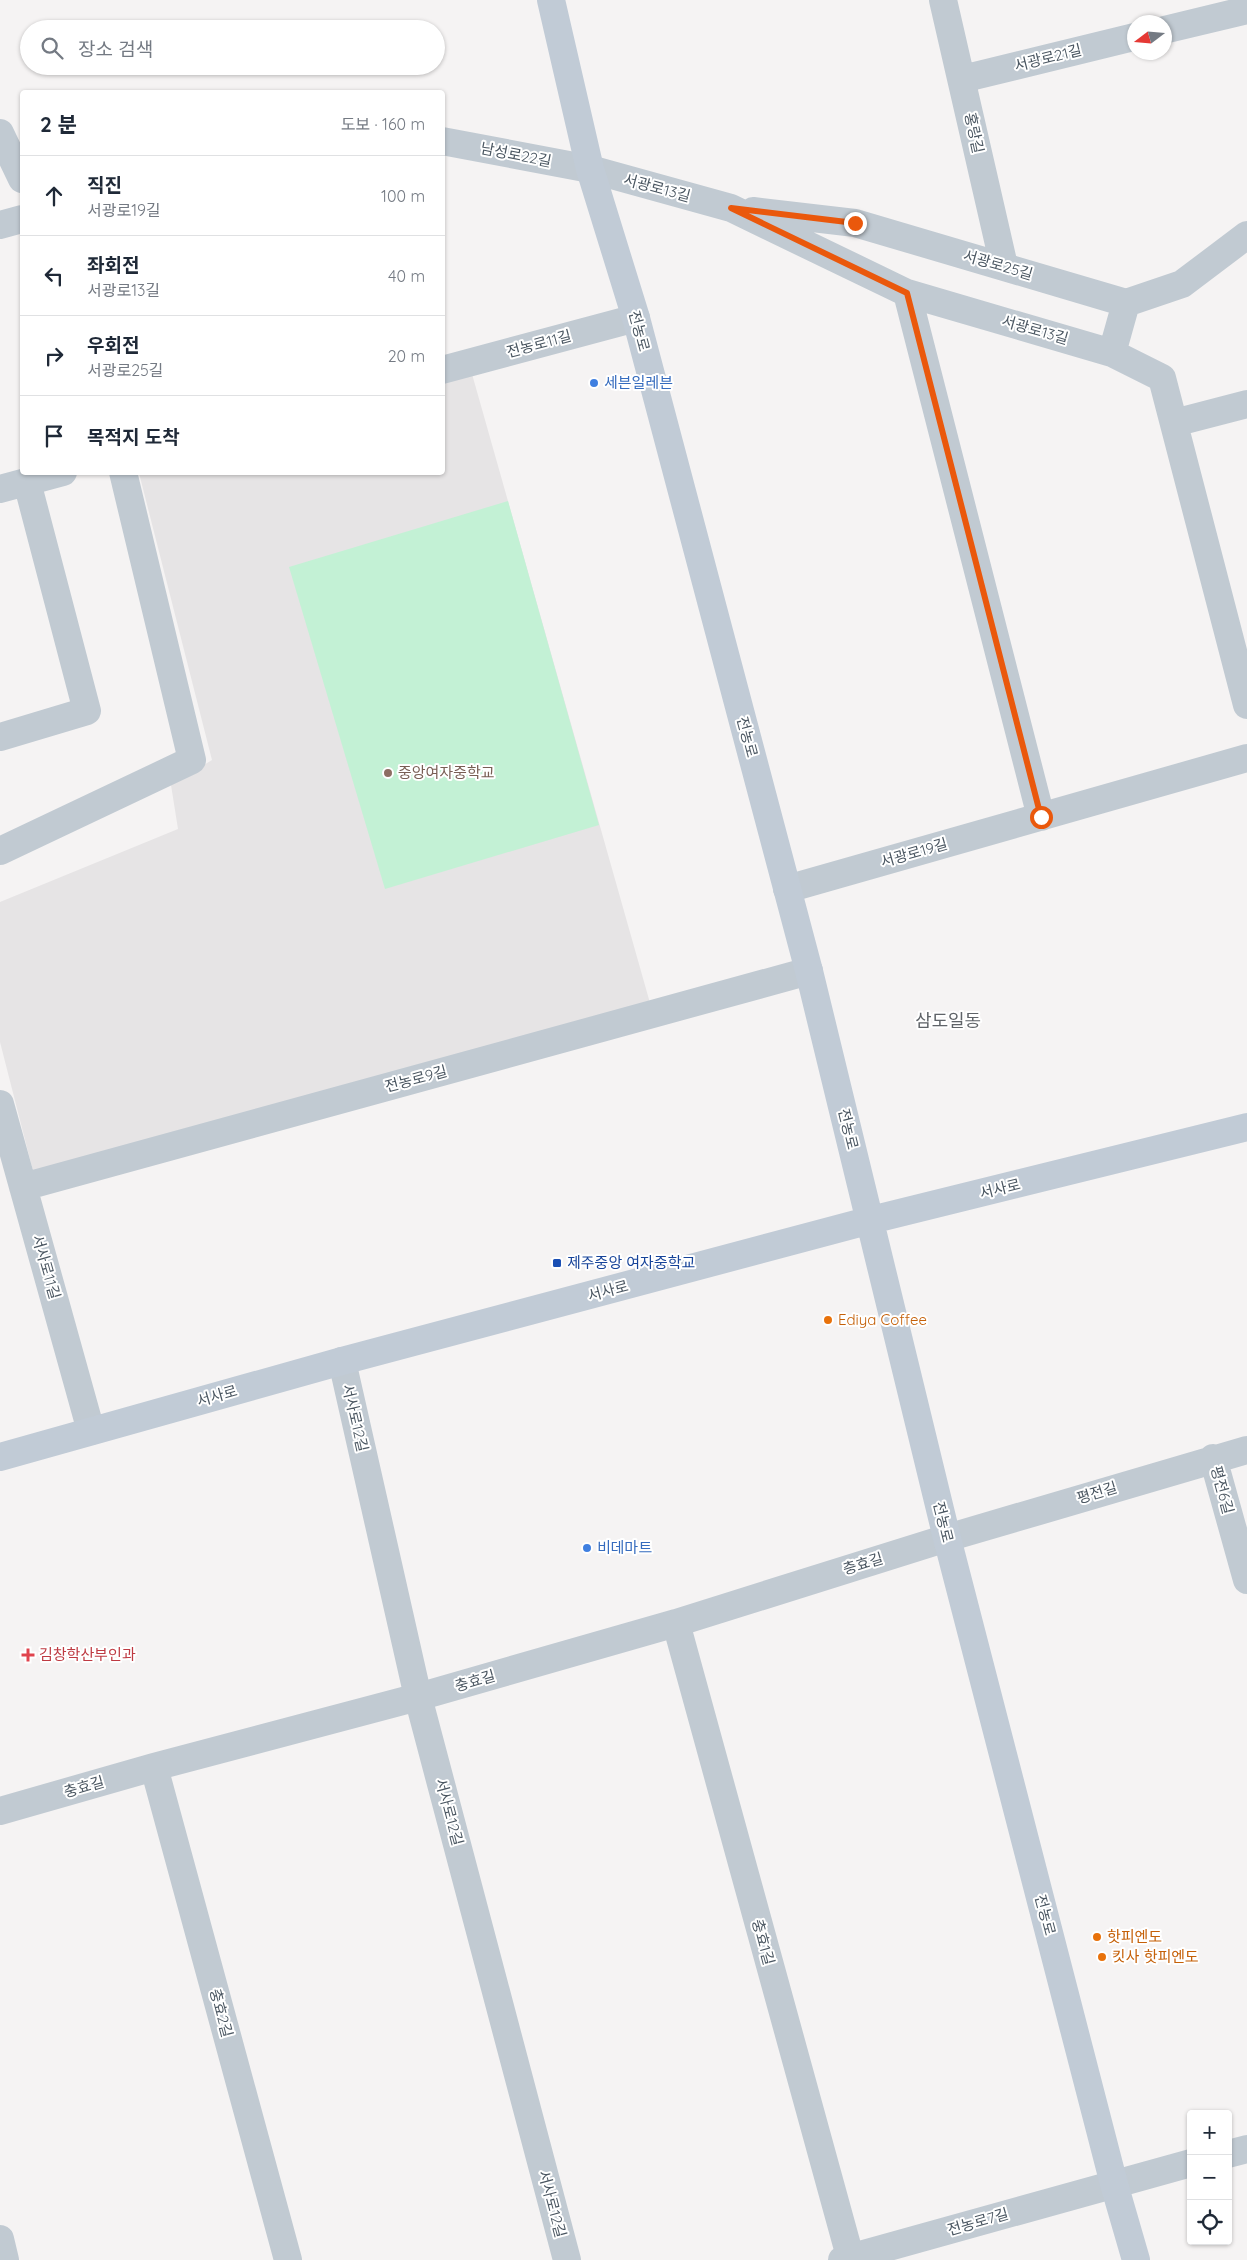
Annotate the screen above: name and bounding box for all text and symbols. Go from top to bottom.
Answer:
north arrow [1127,15,1172,60]
search box [20,20,445,75]
icon: search [38,34,66,62]
text: 장소 검색 [78,37,153,61]
street label: 서광로21길 [1012,40,1084,75]
text: 2 분 [40,111,77,137]
street label: 홍랑길 [961,111,988,155]
text: 도보 · 160 m [341,114,425,134]
street label: 남성로22길 [479,138,553,171]
street label: 서광로13길 [622,169,693,206]
text: 직진 [87,173,122,197]
icon: ahead [40,182,68,210]
text: 100 m [381,186,425,206]
text: 서광로19길 [87,200,161,220]
route end [844,212,867,235]
street label: 서광로25길 [961,246,1035,284]
text: 좌회전 [87,253,139,277]
icon: left [40,262,68,290]
text: 40 m [388,266,425,286]
text: 서광로13길 [87,280,160,300]
street label: 전농로 [625,308,654,353]
street label: 서광로13길 [1000,311,1071,348]
street label: 전농로11길 [504,326,573,361]
text: 우회전 [87,333,139,357]
icon: right [40,342,68,370]
text: 20 m [388,346,425,366]
text: 서광로25길 [87,360,163,380]
place label: 세븐일레븐 [604,373,673,392]
marker: 세븐일레븐 [588,377,600,389]
icon: arrive [40,422,68,450]
text: 목적지 도착 [87,425,180,449]
street label: 전농로 [733,714,762,759]
place label: 중앙여자중학교 [398,763,495,782]
marker: 중앙여자중학교 [382,767,394,779]
route start [1030,806,1053,829]
street label: 서광로19길 [878,834,950,871]
district label: 삼도일동 [915,1009,981,1032]
street label: 전농로9길 [383,1061,449,1096]
street label: 전농로 [834,1106,863,1151]
street label: 서사로 [977,1174,1022,1203]
street label: 서사로11길 [28,1232,65,1301]
place label: 제주중앙 여자중학교 [567,1253,695,1272]
marker: 제주중앙 여자중학교 [551,1257,563,1269]
street label: 서사로 [585,1276,630,1305]
place label: Ediya Coffee [838,1310,927,1329]
marker: Ediya Coffee [822,1314,834,1326]
street label: 서사로 [194,1381,239,1410]
street label: 서사로12길 [338,1382,373,1454]
street label: 평전6길 [1207,1464,1238,1516]
street label: 평전길 [1074,1477,1119,1508]
street label: 전농로 [929,1499,958,1544]
place label: 비데마트 [597,1538,652,1557]
marker: 비데마트 [581,1542,593,1554]
street label: 충효길 [840,1548,885,1579]
place label: 김창학산부인과 [39,1645,136,1664]
marker: 김창학산부인과 [21,1648,35,1662]
street label: 충효길 [452,1666,497,1695]
street label: 충효길 [61,1772,106,1801]
street label: 서사로12길 [431,1776,468,1848]
street label: 전농로 [1031,1892,1060,1937]
street label: 충효1길 [748,1917,779,1967]
place label: 핫피엔도 [1107,1927,1162,1946]
marker: 핫피엔도 [1091,1931,1103,1943]
place label: 킷사 핫피엔도 [1112,1947,1199,1966]
marker: 킷사 핫피엔도 [1096,1951,1108,1963]
street label: 충효2길 [206,1986,237,2039]
map controls [1187,2110,1232,2245]
button: + [1187,2110,1232,2155]
button: − [1187,2155,1232,2200]
street label: 서사로12길 [534,2168,571,2240]
button: locate [1187,2200,1232,2245]
street label: 전농로7길 [945,2204,1011,2239]

